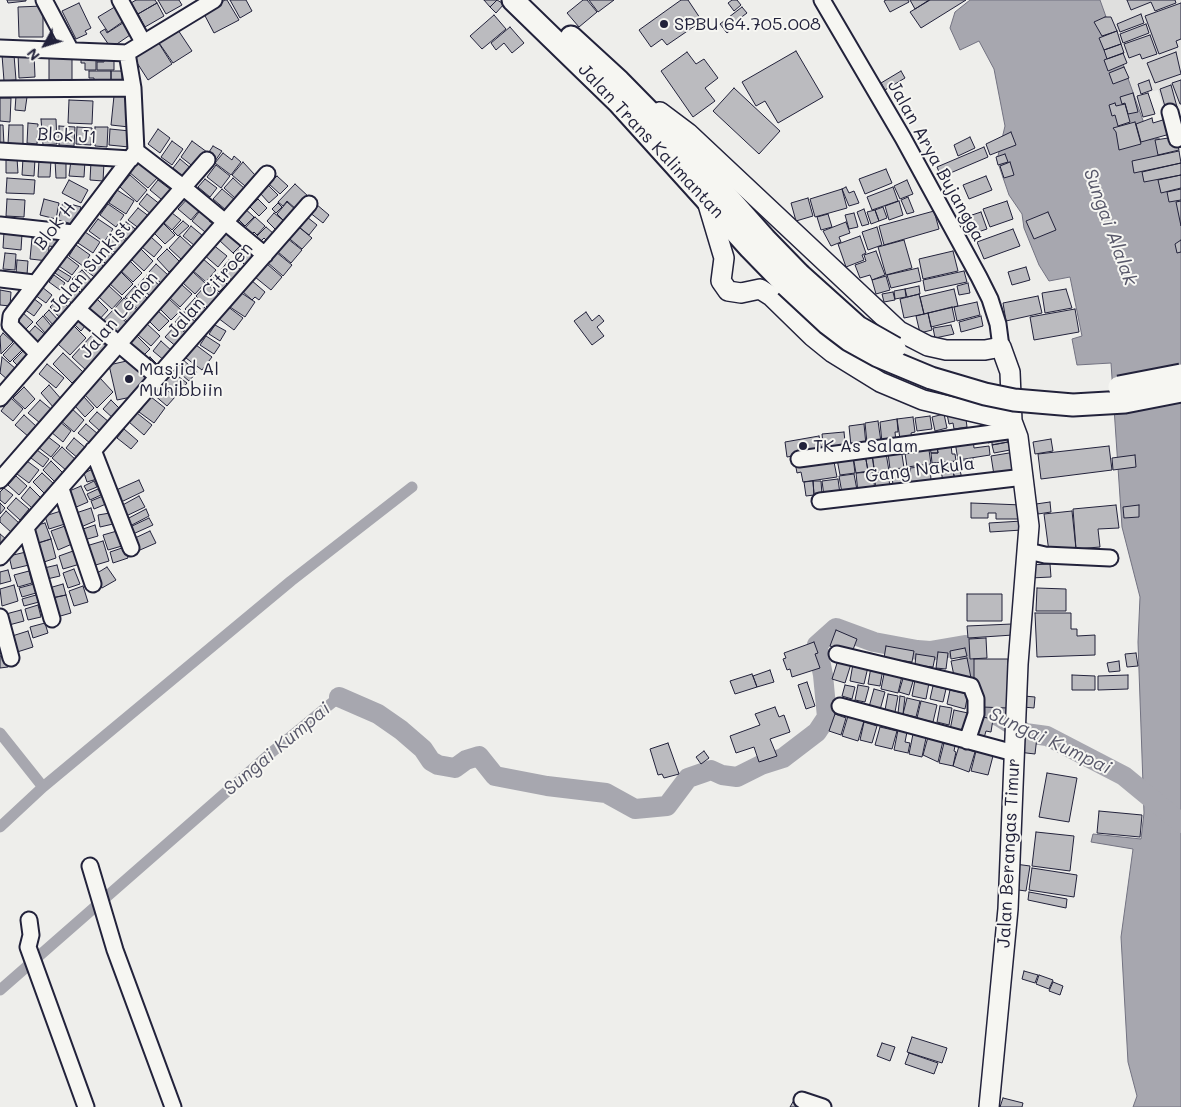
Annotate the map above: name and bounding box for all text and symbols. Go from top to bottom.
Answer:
place label: SPBU 64.705.008 [674,13,821,35]
marker: SPBU 64.705.008 [658,18,670,30]
north arrow [20,20,70,70]
text: N [22,45,44,65]
street label: Jalan Trans Kalimantan [573,59,729,223]
street label: Jalan Arya Bujangga [883,77,989,245]
street label: Blok J1 [37,124,97,148]
water label: Sungai Alalak [1078,165,1142,289]
street label: Blok H [30,198,80,254]
street label: Jalan Sunkist [44,217,136,317]
street label: Jalan Citroen [163,238,257,342]
street label: Jalan Lemon [75,267,163,363]
place label: Masjid Al Muhibbiin [139,358,223,400]
marker: Masjid Al Muhibbiin [123,373,135,385]
place label: TK As Salam [813,435,918,457]
marker: TK As Salam [797,440,809,452]
street label: Gang Nakula [864,453,976,487]
water label: Sungai Kumpai [219,698,335,800]
water label: Sungai Kumpai [985,703,1115,779]
street label: Jalan Berangas Timur [993,758,1025,948]

